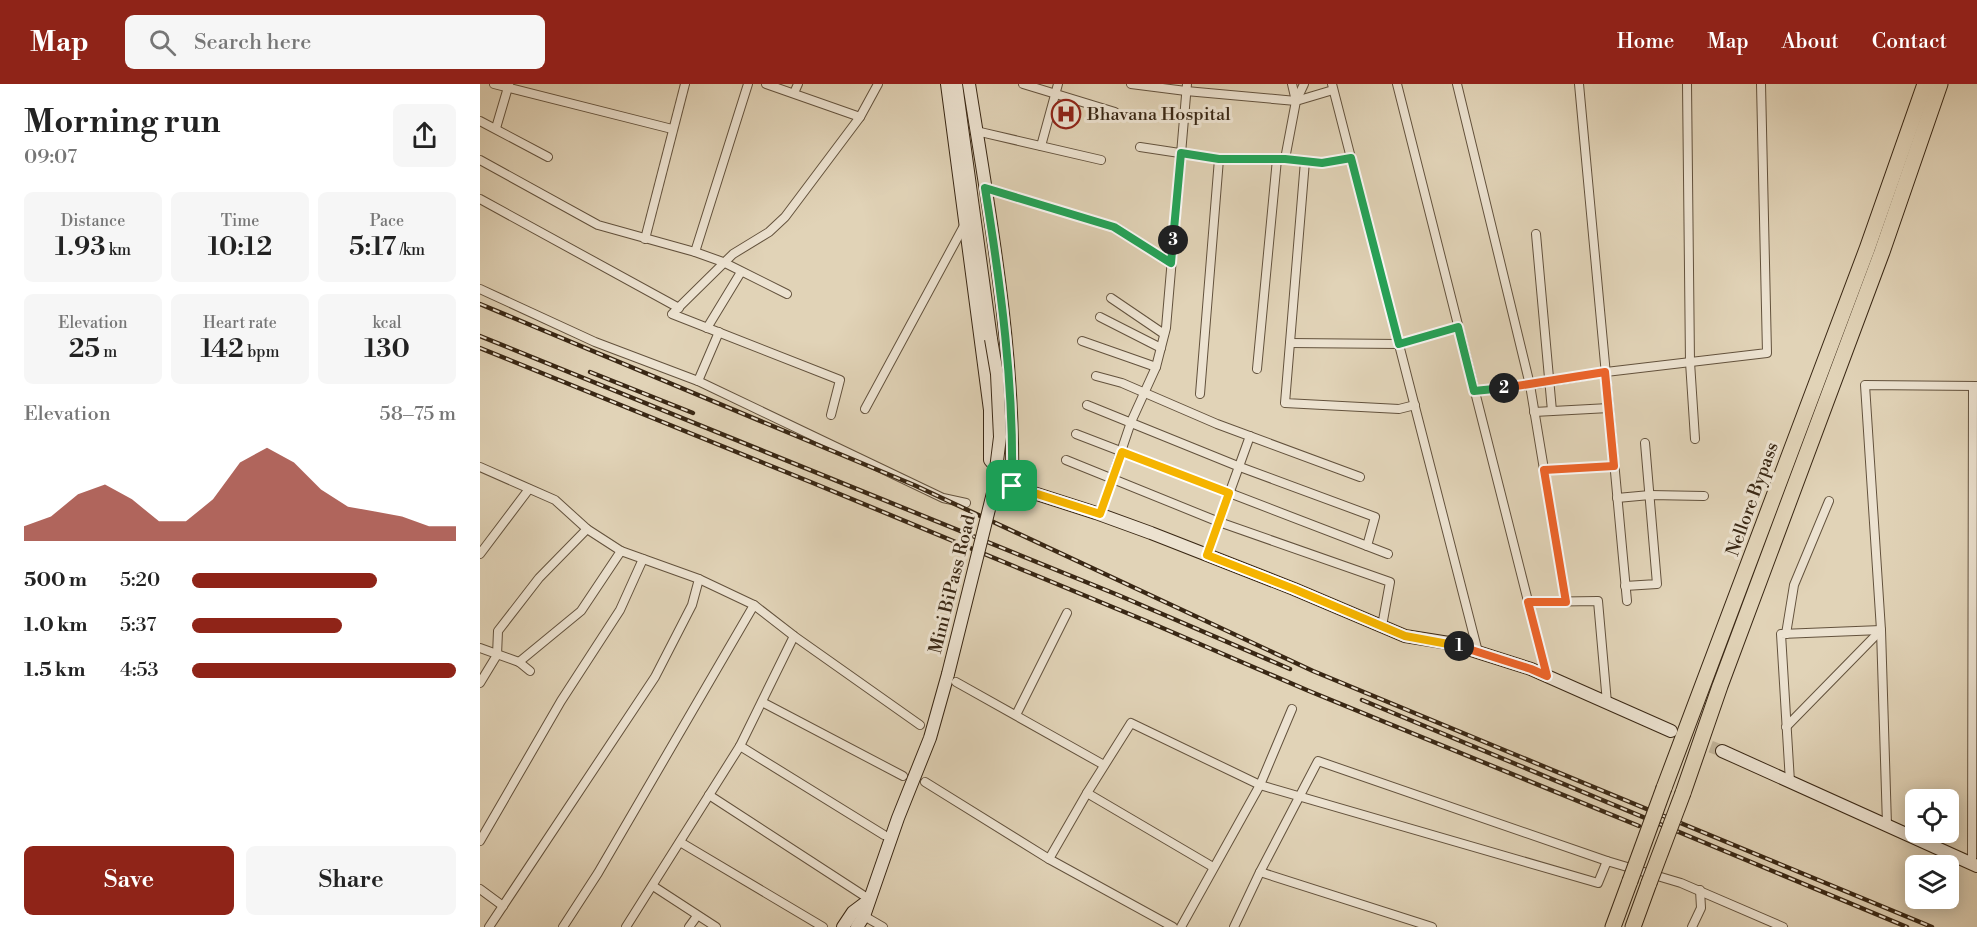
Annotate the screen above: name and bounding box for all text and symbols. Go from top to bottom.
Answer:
search box [125,15,545,69]
text: Map [30,25,89,60]
icon: search [146,26,179,59]
text: Search here [194,29,311,56]
text: Home [1617,29,1674,55]
text: Map [1707,29,1749,55]
text: About [1782,29,1839,55]
text: Contact [1872,29,1947,55]
hospital icon: Bhavana Hospital [1050,98,1082,130]
text: Morning run [24,102,221,143]
place label: Bhavana Hospital [1086,103,1231,126]
button: share [393,104,456,167]
text: 09:07 [24,145,77,170]
text: Distance [61,211,125,231]
text: Time [221,211,259,231]
text: Pace [370,211,404,231]
pin: 3 [1158,225,1188,255]
text: 3 [1168,230,1178,250]
text: 1.93 [55,231,105,263]
text: 10:12 [208,231,272,263]
text: 5:17 [349,231,396,263]
text: km [105,240,131,260]
text: /km [396,240,425,260]
text: Elevation [58,313,128,333]
text: Heart rate [203,313,277,333]
text: kcal [372,313,402,333]
text: 25 [69,333,100,365]
text: 142 [200,333,244,365]
text: 130 [364,333,410,365]
text: m [100,342,117,362]
text: bpm [244,342,280,362]
pin: 2 [1489,373,1519,403]
text: 2 [1499,378,1509,398]
text: Elevation [24,402,111,427]
text: 58–75 m [380,402,456,427]
street label: Nellore Bypass [1721,439,1784,559]
pin [986,460,1037,511]
icon: arrive [995,469,1028,502]
street label: Mini BiPass Road [924,511,981,656]
text: 500 m [24,568,87,593]
text: 5:20 [120,568,160,593]
text: 1.0 km [24,613,88,638]
text: 5:37 [120,613,156,638]
pin: 1 [1444,631,1474,661]
text: 1 [1455,636,1463,656]
text: 1.5 km [24,658,85,683]
text: 4:53 [120,658,158,683]
map controls [1905,789,1959,909]
button: locate [1905,789,1959,843]
button: Save [24,846,234,915]
button: Share [246,846,456,915]
button: layers [1905,855,1959,909]

